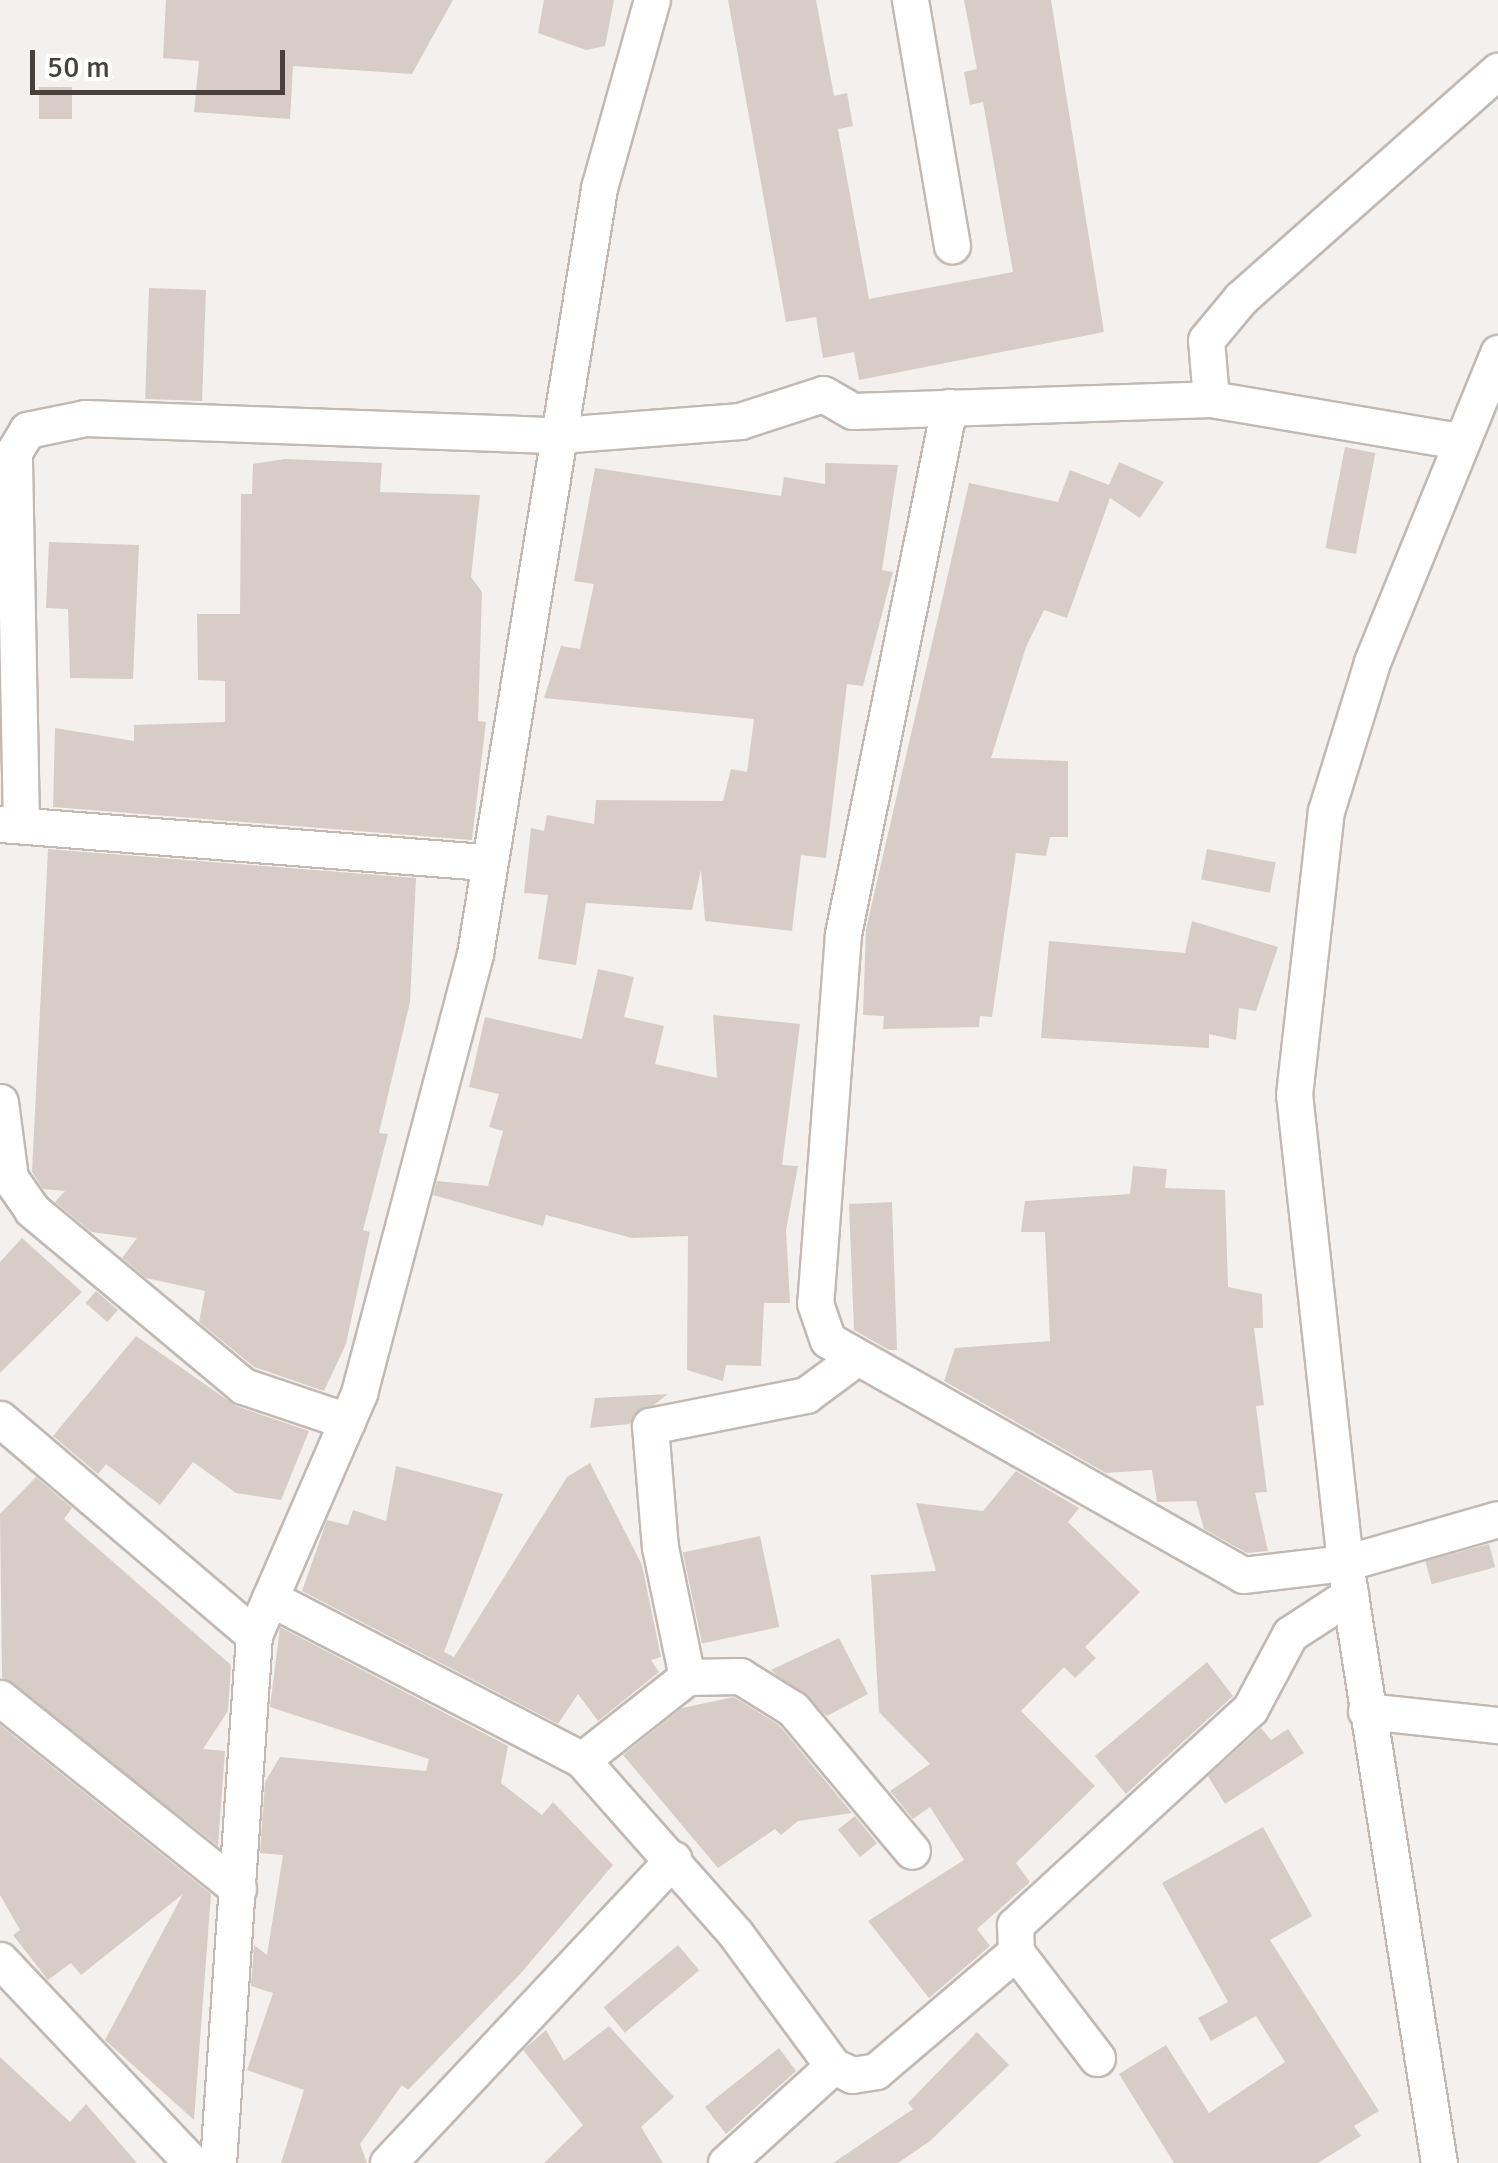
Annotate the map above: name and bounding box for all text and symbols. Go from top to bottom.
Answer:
scale bar [35,30,290,92]
text: 50 m [47,49,110,86]

